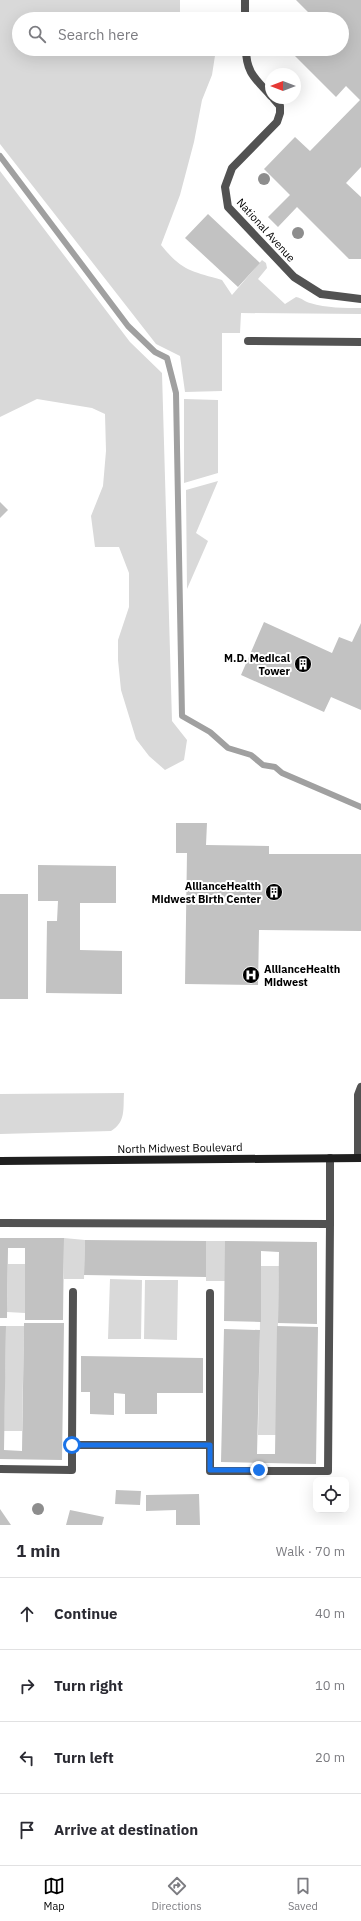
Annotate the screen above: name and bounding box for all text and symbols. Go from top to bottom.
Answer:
search box [12,12,349,56]
icon: search [26,23,48,45]
text: Search here [58,25,138,44]
north arrow [265,68,301,104]
street label: National Avenue [234,195,298,265]
place label: M.D. Medical Tower [224,651,291,678]
building icon: M.D. Medical Tower [293,654,313,674]
place label: AllianceHealth Midwest Birth Center [152,879,262,906]
building icon: AllianceHealth Midwest Birth Center [264,882,284,902]
place label: AllianceHealth Midwest [264,962,340,989]
hospital icon: AllianceHealth Midwest [241,965,261,985]
street label: North Midwest Boulevard [117,1140,243,1156]
route start [63,1436,81,1454]
route end [250,1461,268,1479]
map controls [313,1477,349,1513]
button: locate [313,1477,349,1513]
text: 1 min [16,1540,60,1562]
text: Walk · 70 m [276,1543,345,1560]
icon: ahead [16,1603,38,1625]
text: Continue [54,1604,118,1623]
text: 40 m [315,1605,345,1622]
icon: right [16,1675,38,1697]
text: Turn right [54,1676,123,1695]
text: 10 m [315,1677,345,1694]
icon: left [16,1747,38,1769]
text: Turn left [54,1748,114,1767]
text: 20 m [315,1749,345,1766]
icon: arrive [16,1819,38,1841]
text: Arrive at destination [54,1820,198,1839]
tab: Map [43,1875,65,1913]
tab: Directions [151,1875,202,1913]
tab: Saved [288,1875,318,1913]

